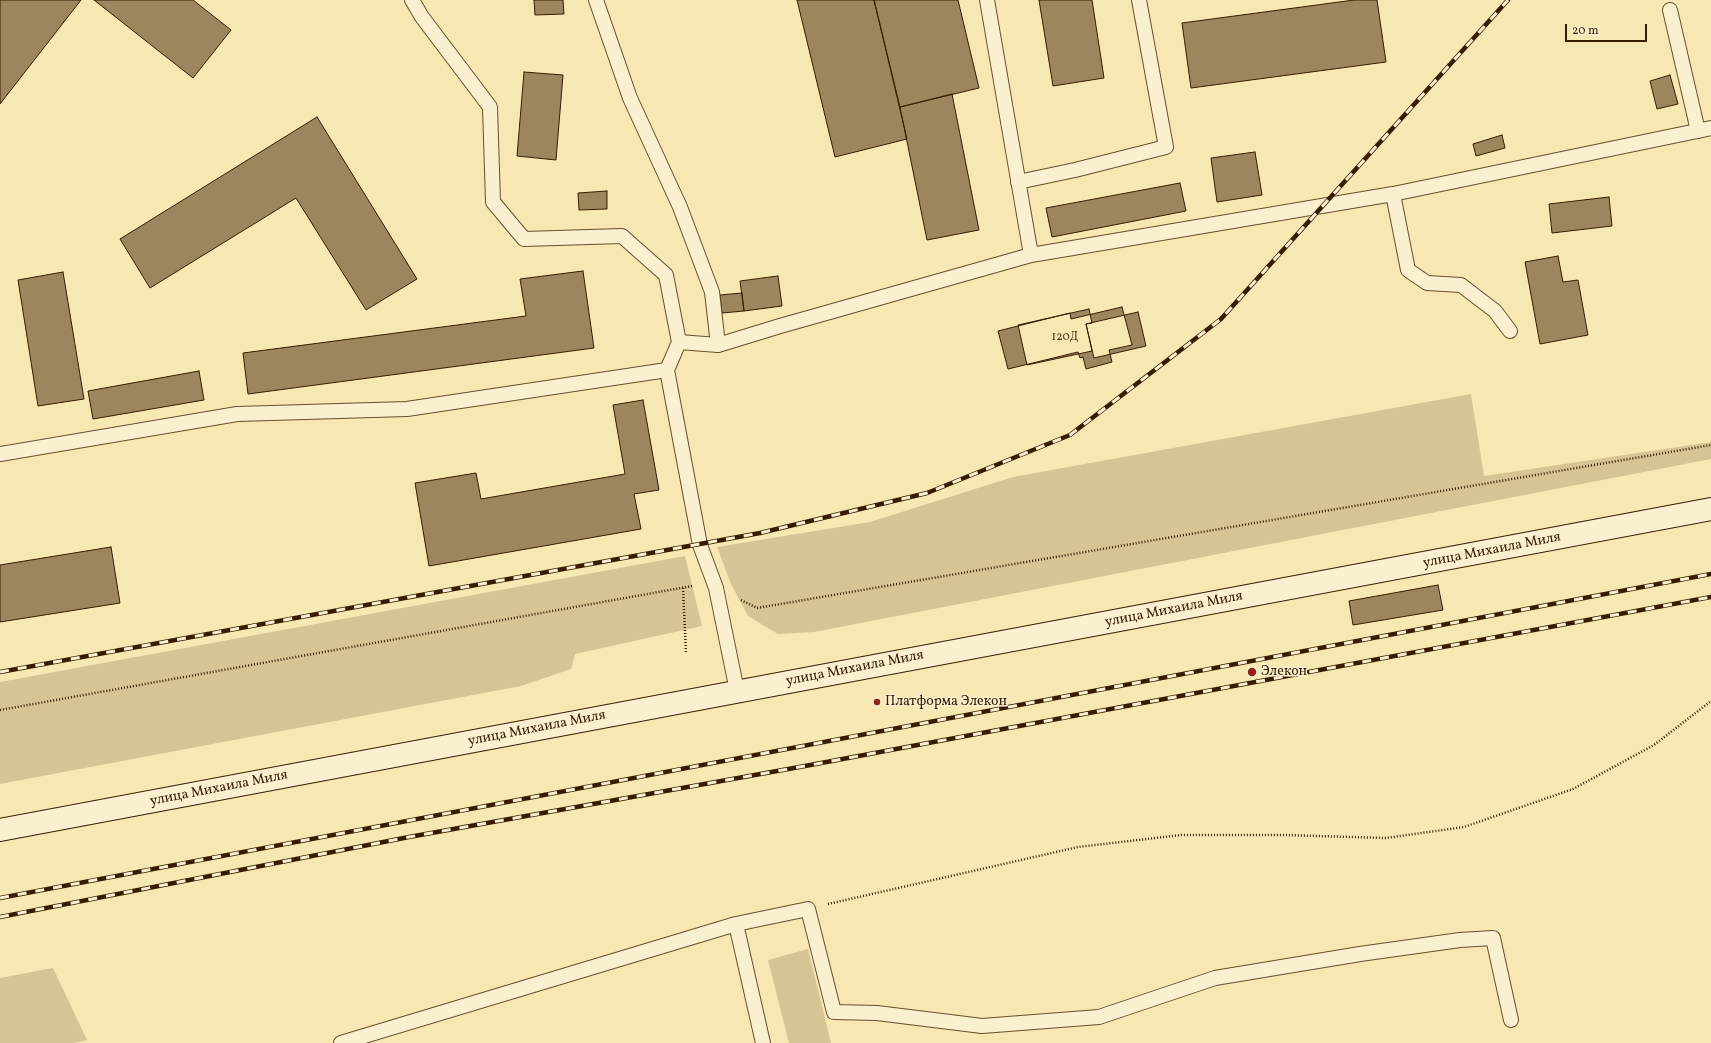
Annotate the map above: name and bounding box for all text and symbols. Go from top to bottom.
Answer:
scale bar [1567,16,1649,42]
text: 20 m [1572,23,1599,39]
house number: 120Д [1052,331,1078,345]
street label: улица Михаила Миля [1422,529,1562,573]
street label: улица Михаила Миля [1104,588,1244,632]
street label: улица Михаила Миля [785,647,925,691]
place label: Элекон [1261,664,1307,680]
marker: Элекон [1246,666,1258,678]
place label: Платформа Элекон [885,694,1007,710]
marker: Платформа Элекон [872,697,882,707]
street label: улица Михаила Миля [467,707,607,751]
street label: улица Михаила Миля [149,767,289,811]

